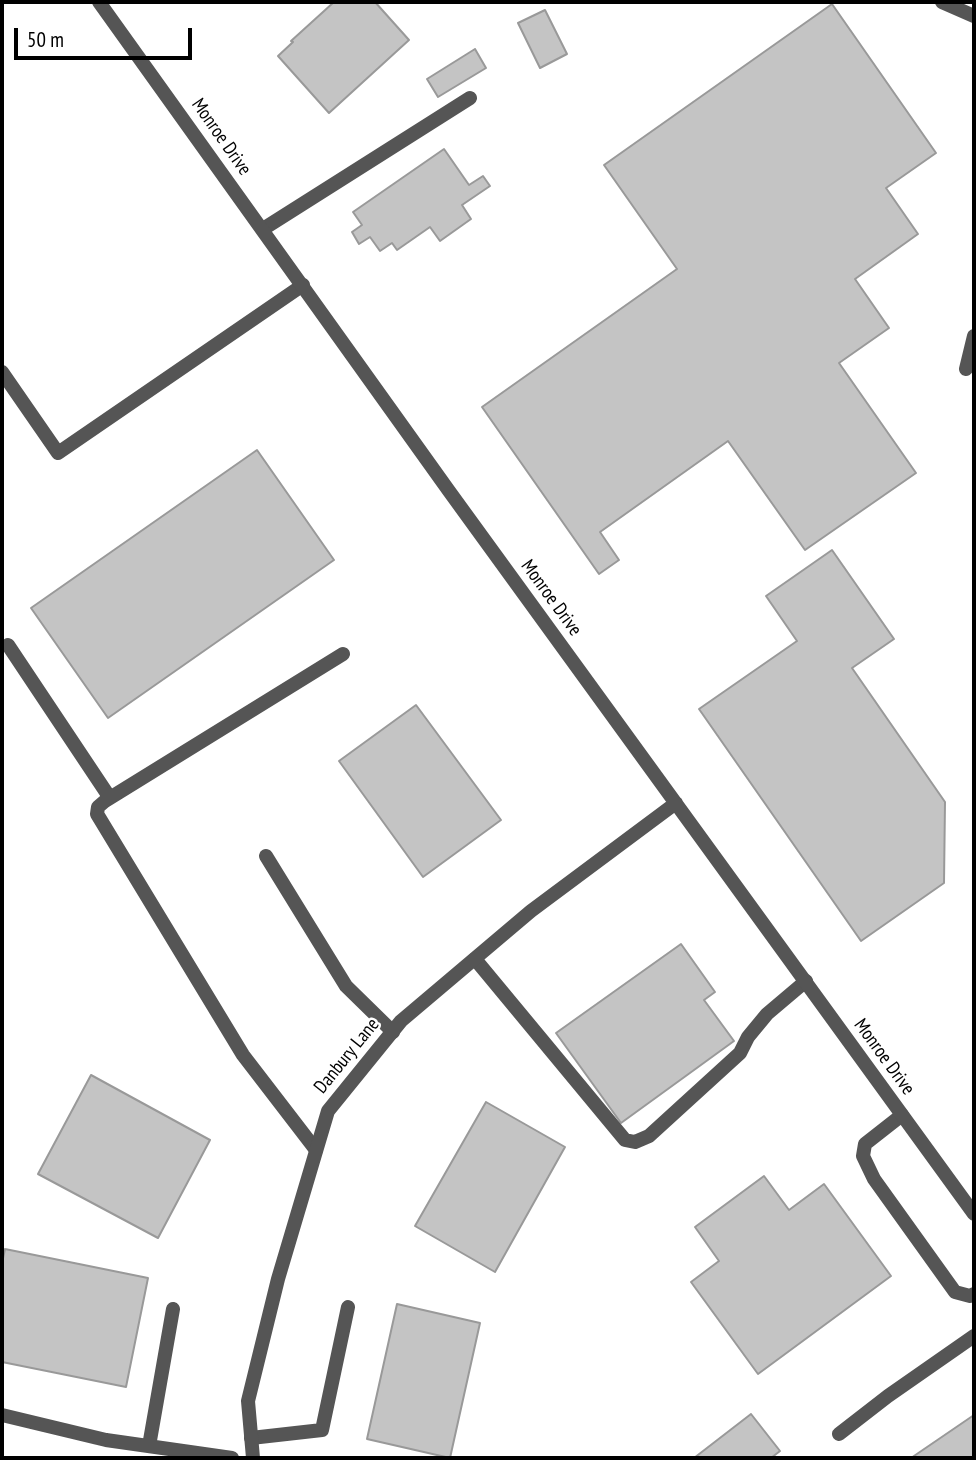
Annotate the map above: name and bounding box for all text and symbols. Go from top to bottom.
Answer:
scale bar [18,14,196,58]
text: 50 m [27,26,64,53]
street label: Monroe Drive [186,94,256,180]
street label: Monroe Drive [516,556,586,640]
street label: Danbury Lane [310,1014,384,1098]
street label: Monroe Drive [849,1015,919,1099]

